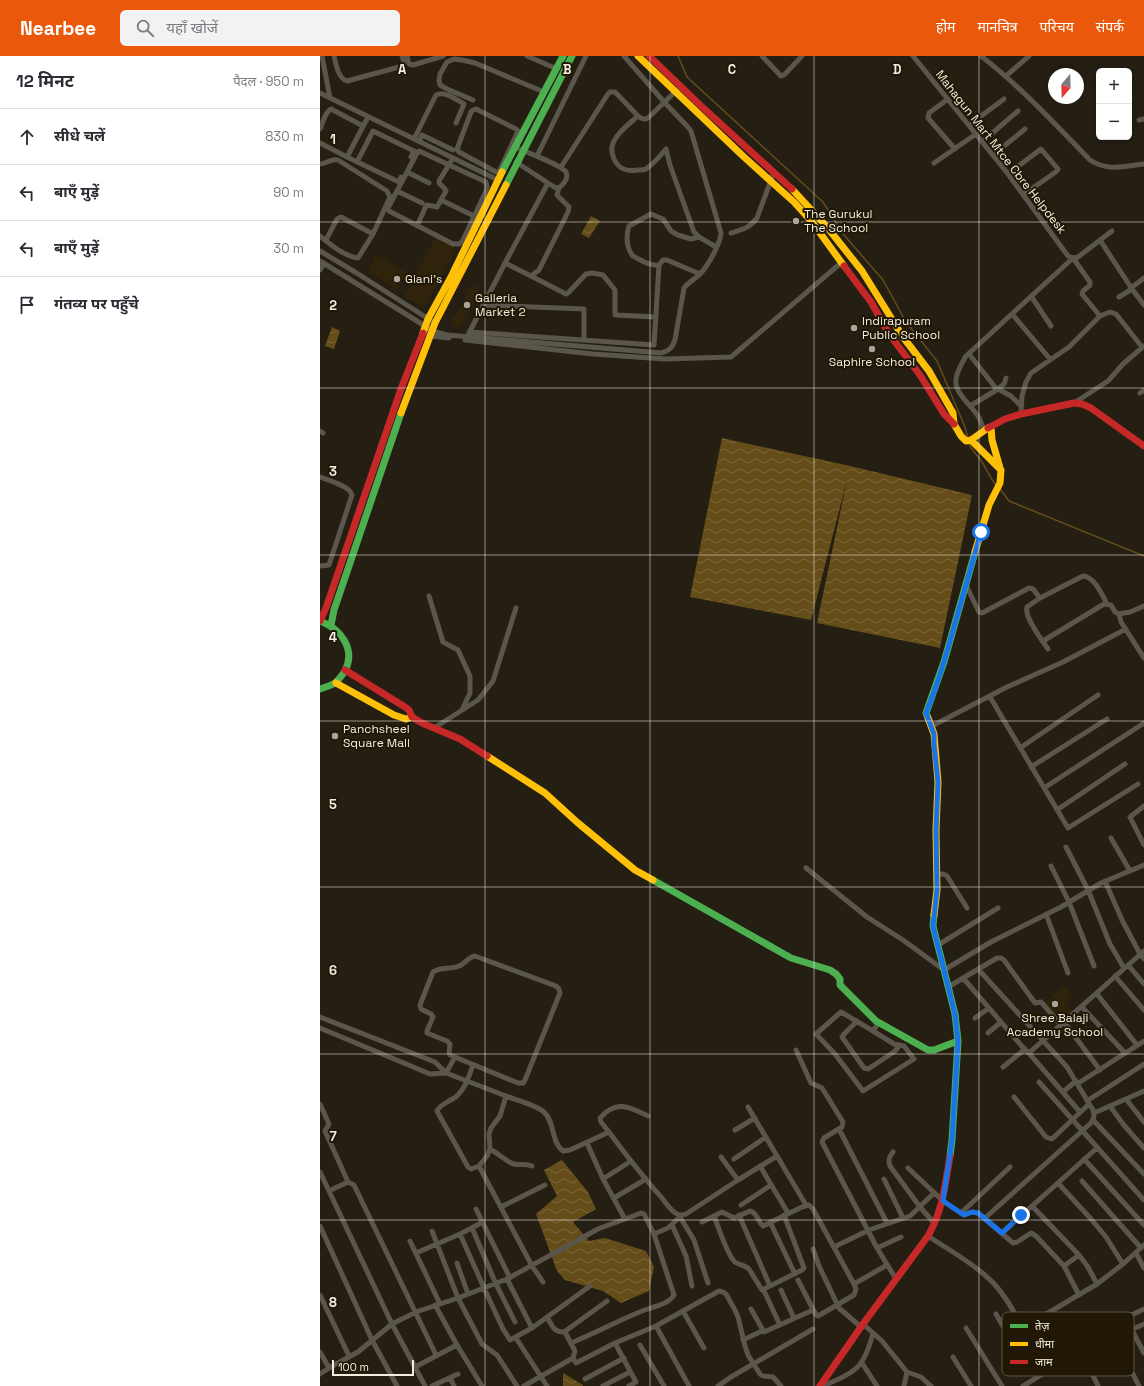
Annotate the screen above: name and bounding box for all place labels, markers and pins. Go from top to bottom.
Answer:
place label: The Gurukul The School [804,206,872,236]
marker: The Gurukul The School [791,216,801,226]
place label: Giani's [405,271,442,287]
marker: Giani's [392,274,402,284]
place label: Galleria Market 2 [475,290,526,320]
marker: Galleria Market 2 [462,300,472,310]
place label: Indirapuram Public School [862,313,940,343]
marker: Indirapuram Public School [849,323,859,333]
marker: Saphire School [867,344,877,354]
place label: Saphire School [829,354,915,370]
place label: Panchsheel Square Mall [343,721,410,751]
marker: Panchsheel Square Mall [330,731,340,741]
marker: Shree Balaji Academy School [1050,999,1060,1009]
place label: Shree Balaji Academy School [1007,1010,1103,1040]

